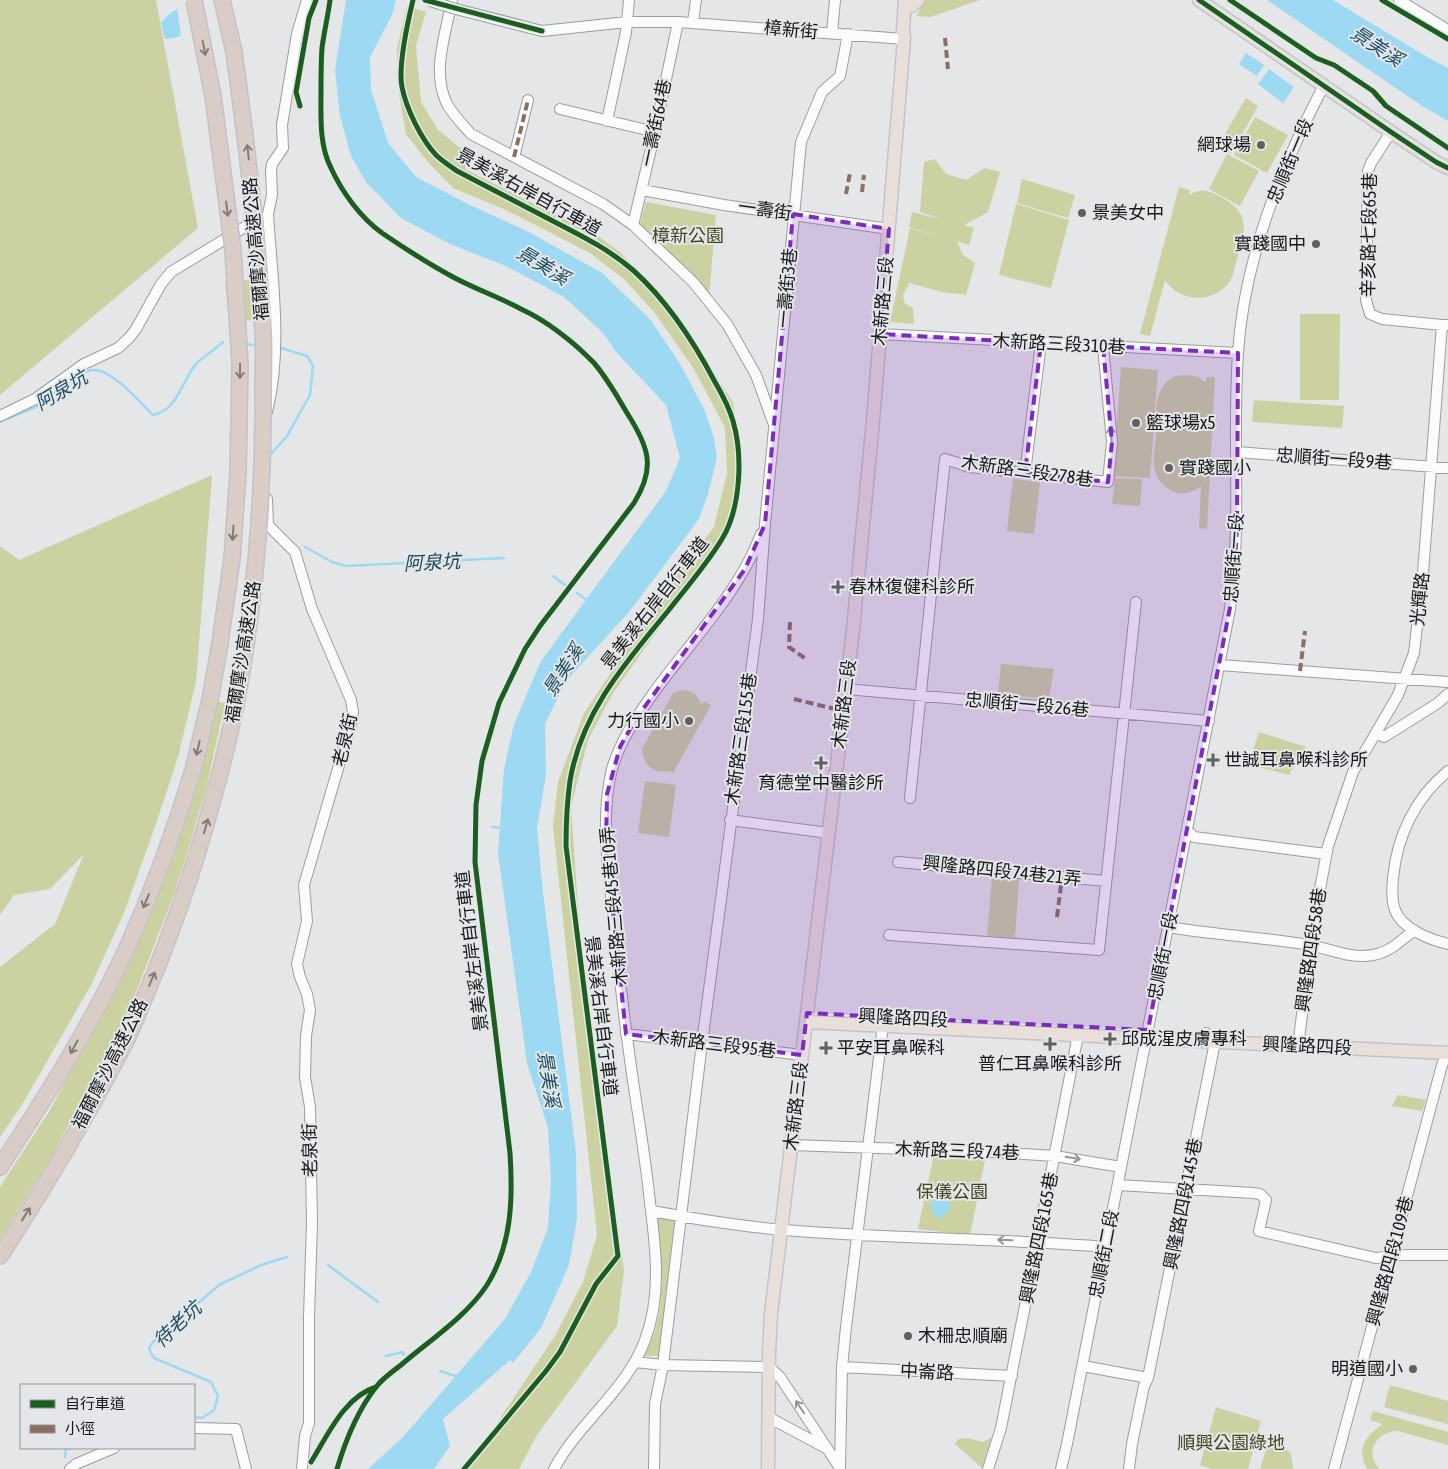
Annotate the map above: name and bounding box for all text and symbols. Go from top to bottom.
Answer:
street label: 樟新街 [763,17,819,42]
water label: 景美溪 [1347,21,1409,72]
one-way arrow [199,39,209,55]
street label: 一壽街64巷 [636,77,675,169]
street label: 忠順街一段 [1262,115,1317,206]
place label: 網球場 [1197,134,1251,155]
marker: 網球場 [1255,139,1267,151]
street label: 景美溪右岸自行車道 [453,143,605,240]
one-way arrow [243,144,253,160]
street label: 辛亥路七段65巷 [1357,172,1380,298]
street label: 福爾摩沙高速公路 [239,176,272,322]
street label: 一壽街 [737,195,793,224]
one-way arrow [222,200,232,216]
place label: 景美女中 [1092,202,1164,223]
marker: 景美女中 [1076,207,1088,219]
park label: 樟新公園 [652,225,724,246]
place label: 實踐國中 [1234,233,1306,254]
marker: 實踐國中 [1310,238,1322,250]
water label: 景美溪 [513,241,576,291]
street label: 一壽街3巷 [773,247,800,329]
street label: 木新路三段 [868,255,897,347]
street label: 木新路三段310巷 [992,330,1126,357]
one-way arrow [235,362,245,378]
water label: 阿泉坑 [31,364,94,414]
place label: 籃球場x5 [1146,412,1216,433]
marker: 籃球場x5 [1130,417,1142,429]
one-way arrow [1106,426,1116,442]
street label: 忠順街一段9巷 [1275,444,1393,473]
street label: 木新路三段278巷 [960,451,1095,490]
place label: 實踐國小 [1179,457,1251,478]
marker: 實踐國小 [1163,462,1175,474]
street label: 忠順街一段 [1220,512,1247,604]
one-way arrow [229,525,238,541]
street label: 景美溪右岸自行車道 [596,532,713,673]
water label: 阿泉坑 [403,549,464,574]
street label: 光輝路 [1406,571,1433,627]
place label: 春林復健科診所 [849,576,975,597]
street label: 福爾摩沙高速公路 [221,579,264,725]
marker: 春林復健科診所 [831,580,845,594]
water label: 景美溪 [538,638,589,700]
street label: 木新路三段 [828,658,859,750]
street label: 木新路三段155巷 [721,671,760,806]
street label: 忠順街一段26巷 [964,689,1090,720]
place label: 力行國小 [607,710,679,731]
street label: 老泉街 [328,711,361,769]
marker: 力行國小 [683,715,695,727]
one-way arrow [193,739,202,755]
place label: 世誠耳鼻喉科診所 [1224,749,1368,770]
marker: 世誠耳鼻喉科診所 [1206,753,1220,767]
marker: 育德堂中醫診所 [814,756,828,770]
place label: 育德堂中醫診所 [758,772,884,793]
one-way arrow [202,818,212,834]
street label: 木新路三段45巷10弄 [596,826,631,987]
street label: 興隆路四段74巷21弄 [921,852,1083,889]
street label: 景美溪左岸自行車道 [451,869,492,1033]
street label: 興隆路四段58巷 [1291,887,1330,1013]
one-way arrow [141,893,151,908]
street label: 忠順街一段 [1144,910,1181,1002]
street label: 景美溪右岸自行車道 [581,934,622,1098]
one-way arrow [148,972,158,987]
street label: 福爾摩沙高速公路 [68,995,152,1133]
street label: 興隆路四段 [858,1005,949,1030]
street label: 木新路三段95巷 [651,1025,777,1062]
place label: 邱成湦皮膚專科 [1121,1028,1247,1049]
marker: 邱成湦皮膚專科 [1103,1032,1117,1046]
street label: 興隆路四段 [1262,1033,1353,1058]
place label: 平安耳鼻喉科 [837,1037,945,1058]
marker: 普仁耳鼻喉科診所 [1043,1037,1057,1051]
one-way arrow [69,1039,79,1054]
marker: 平安耳鼻喉科 [819,1041,833,1055]
water label: 景美溪 [534,1049,565,1112]
place label: 普仁耳鼻喉科診所 [978,1053,1122,1074]
street label: 木新路三段 [780,1060,811,1152]
street label: 老泉街 [299,1123,320,1177]
street label: 興隆路四段145巷 [1159,1136,1206,1271]
street label: 木新路三段74巷 [894,1138,1020,1163]
one-way arrow [1065,1154,1081,1164]
street label: 興隆路四段165巷 [1015,1170,1062,1305]
park label: 保儀公園 [916,1181,988,1202]
street label: 興隆路四段109巷 [1362,1194,1417,1328]
one-way arrow [21,1208,31,1222]
street label: 忠順街二段 [1085,1208,1122,1300]
one-way arrow [997,1236,1013,1245]
water label: 待老坑 [149,1294,208,1351]
place label: 木柵忠順廟 [918,1325,1008,1346]
marker: 木柵忠順廟 [902,1330,914,1342]
place label: 明道國小 [1331,1358,1403,1379]
street label: 中崙路 [900,1360,955,1383]
marker: 明道國小 [1407,1363,1419,1375]
legend [20,1384,195,1449]
text: 自行車道 [65,1395,125,1412]
one-way arrow [795,1401,805,1415]
text: 小徑 [65,1420,95,1437]
park label: 順興公園綠地 [1177,1432,1285,1453]

